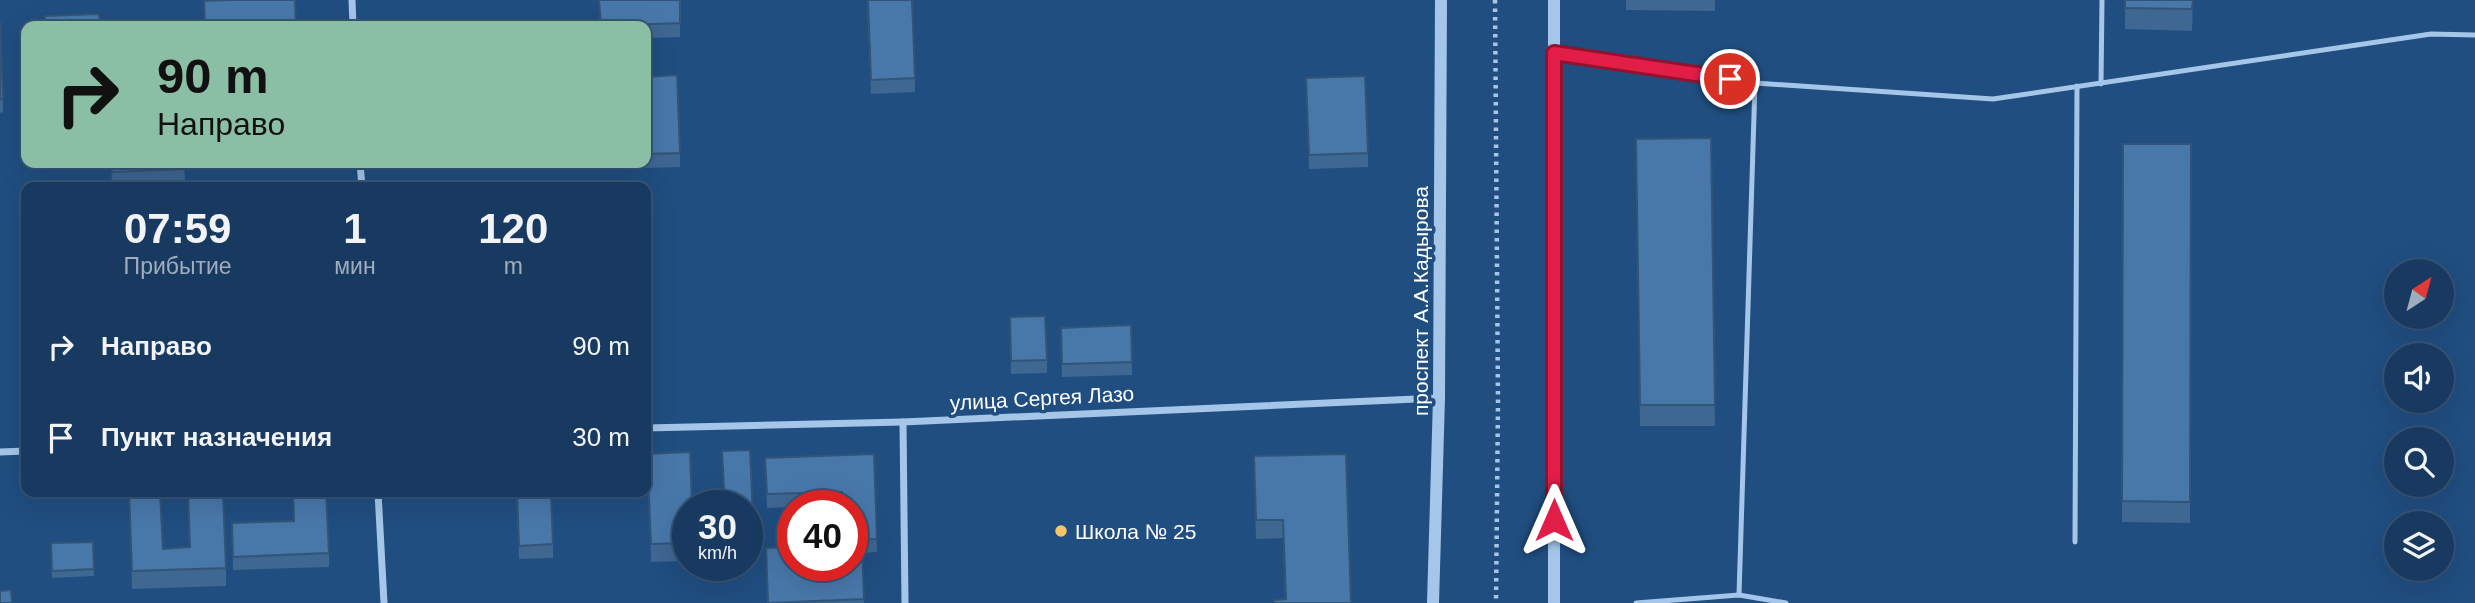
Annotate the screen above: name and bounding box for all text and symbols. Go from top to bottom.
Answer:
icon: right [42,49,133,140]
text: 90 m [157,49,269,103]
pin [1700,49,1760,109]
icon: arrive [1711,60,1749,98]
text: Направо [157,106,285,142]
street label: проспект А.А.Кадырова [1409,186,1432,416]
text: 07:59 [124,205,231,252]
text: 1 [343,205,367,252]
text: 120 [478,205,548,252]
text: Прибытие [124,253,232,279]
text: мин [334,253,376,279]
text: m [504,253,523,279]
north arrow [2384,259,2454,329]
map controls [2384,259,2454,581]
icon: right [42,328,80,366]
text: Направо [101,331,212,361]
text: 90 m [572,331,630,361]
button: sound [2384,343,2454,413]
street label: улица Сергея Лазо [949,382,1135,414]
icon: arrive [42,419,80,457]
text: Пункт назначения [101,422,332,452]
text: 30 m [572,422,630,452]
button: search [2384,427,2454,497]
position arrow [1517,483,1591,557]
speed limit sign: 40 [777,490,868,581]
text: 30 [698,507,737,546]
button: layers [2384,511,2454,581]
place label: Школа № 25 [1075,520,1196,543]
marker: Школа № 25 [1053,523,1069,539]
text: km/h [698,543,737,563]

